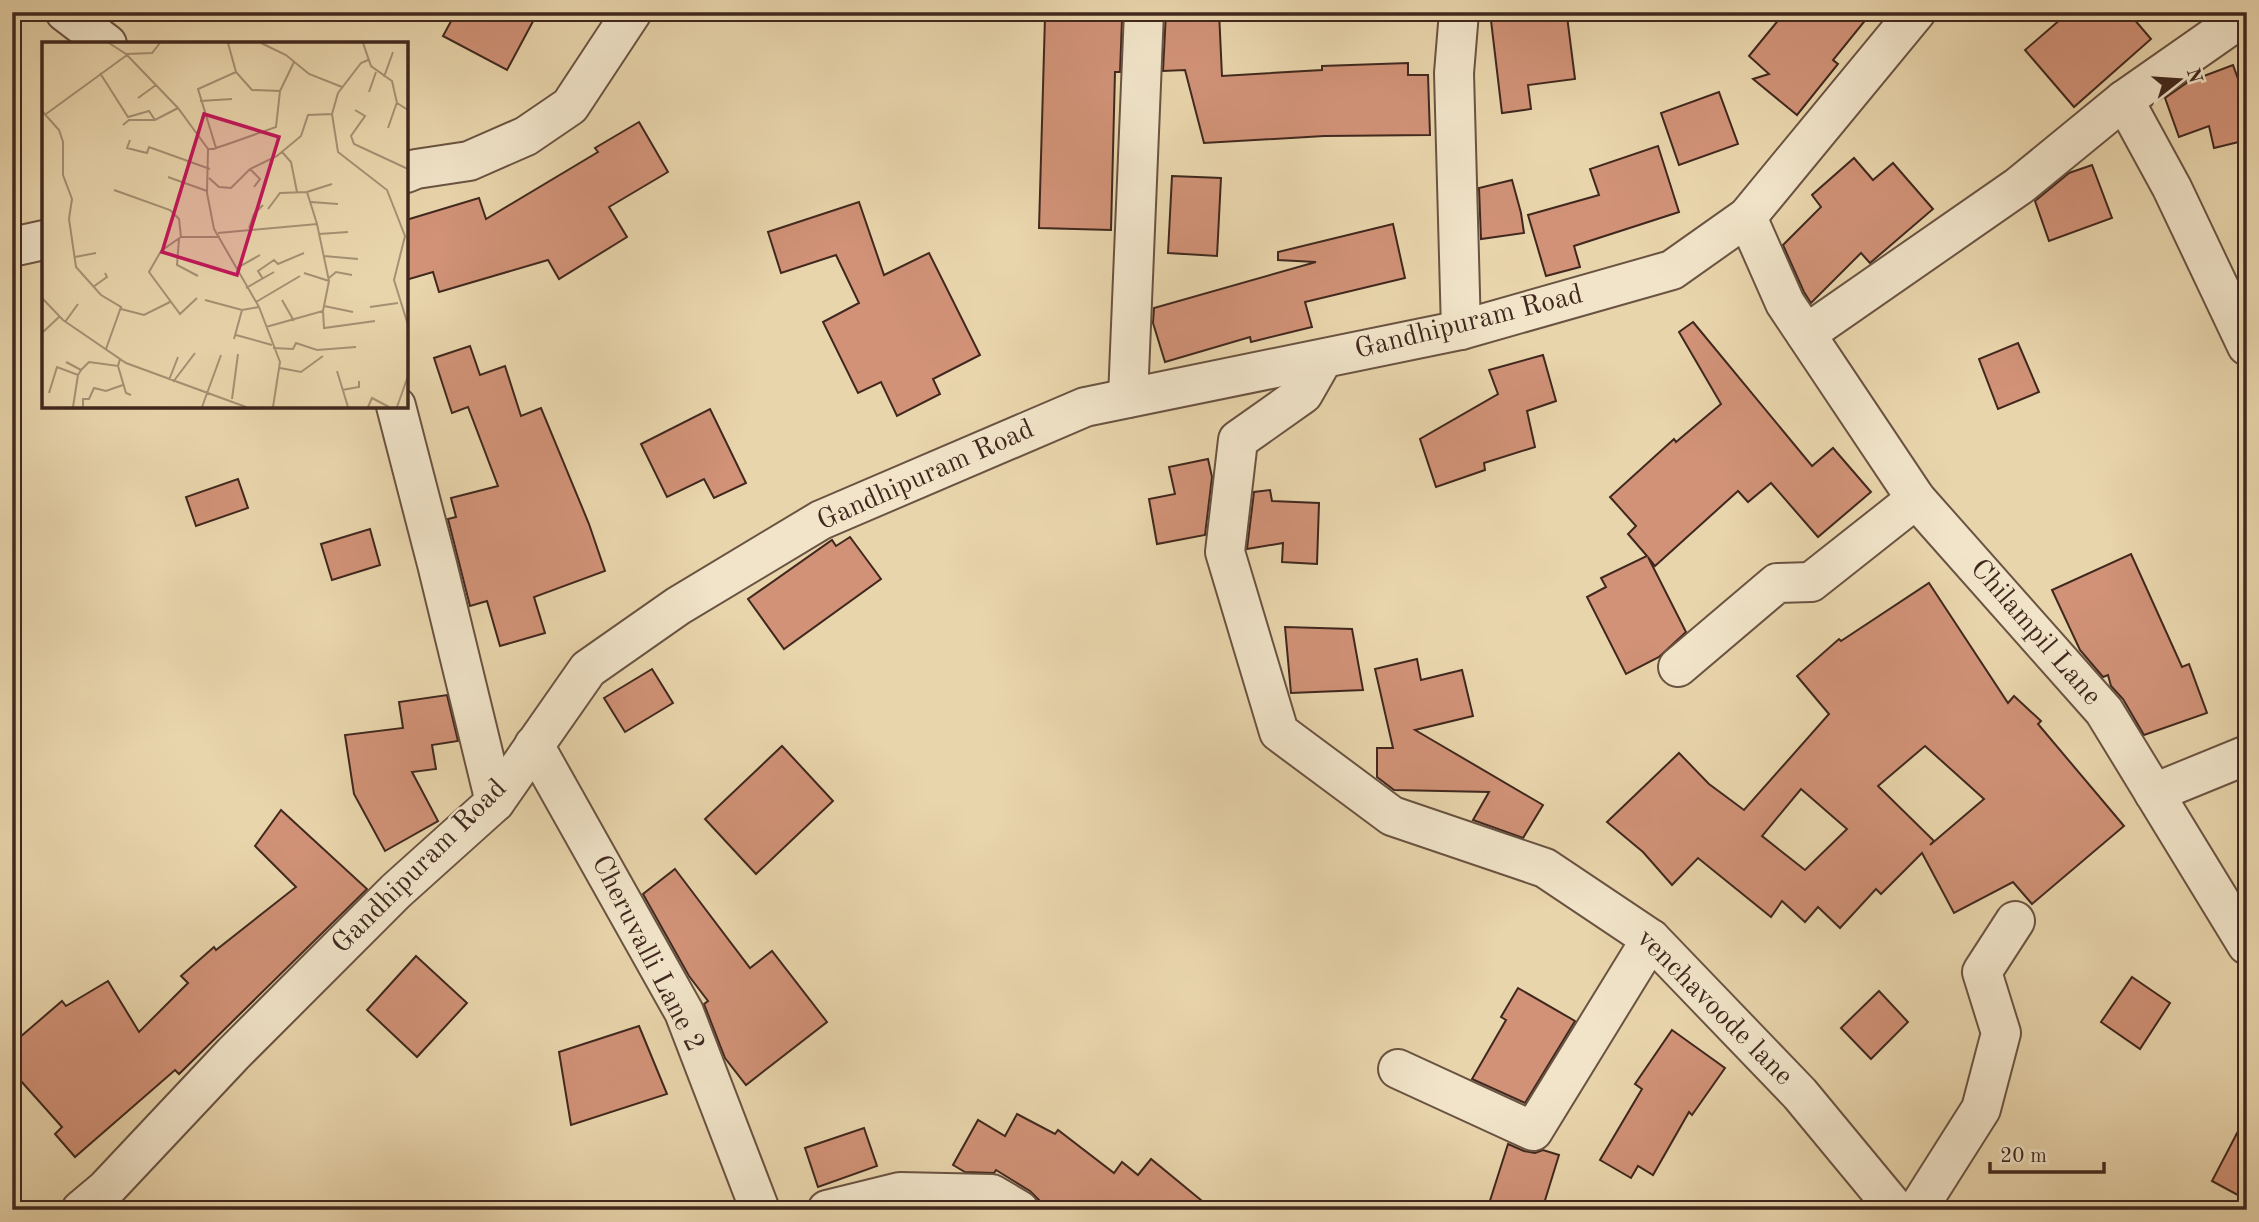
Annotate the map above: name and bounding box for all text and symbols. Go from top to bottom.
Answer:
inset map [42,42,408,408]
north arrow [2144,46,2214,116]
text: N [2182,66,2204,86]
street label: Gandhipuram Road [1352,281,1586,365]
street label: Gandhipuram Road [814,416,1038,536]
street label: Chilampil Lane [1964,555,2106,711]
street label: Gandhipuram Road [327,774,513,960]
street label: Cheruvalli Lane 2 [585,851,709,1057]
street label: venchavoode lane [1631,925,1797,1091]
scale bar [1990,1131,2103,1175]
text: 20 m [2000,1146,2047,1167]

